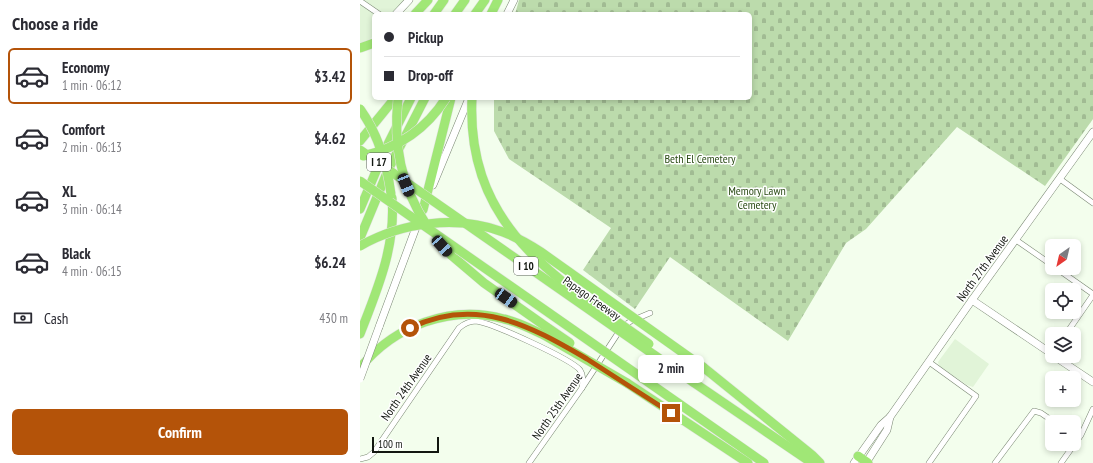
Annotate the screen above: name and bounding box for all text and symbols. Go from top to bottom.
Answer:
text: Choose a ride [12,12,98,35]
text: Pickup [408,28,443,47]
icon: car [14,58,50,94]
text: Economy [62,58,110,77]
text: Drop-off [408,66,453,85]
text: $3.42 [314,67,346,86]
text: 1 min · 06:12 [62,77,122,94]
icon: car [14,120,50,156]
text: Comfort [62,120,105,139]
text: $4.62 [314,129,346,148]
text: 2 min · 06:13 [62,139,122,156]
park label: Beth El Cemetery [664,151,736,166]
road number: I 17 [367,153,391,171]
car [396,172,416,198]
icon: car [14,182,50,218]
text: XL [62,182,76,201]
park label: Memory Lawn Cemetery [728,183,786,212]
text: $5.82 [314,191,346,210]
text: 3 min · 06:14 [62,201,122,218]
street label: North 27th Avenue [953,232,1011,304]
car [430,233,454,259]
north arrow [1045,239,1081,275]
map controls [1045,239,1081,451]
icon: car [14,244,50,280]
text: Black [62,244,91,263]
text: $6.24 [314,253,346,272]
road number: I 10 [514,257,538,275]
text: 4 min · 06:15 [62,263,122,280]
street label: Papago Freeway [560,273,624,324]
button: locate [1045,283,1081,319]
car [493,286,519,310]
icon: cash [12,307,34,329]
text: Cash [44,309,68,328]
text: 430 m [319,310,348,327]
route start [401,319,419,337]
button: layers [1045,327,1081,363]
street label: North 24th Avenue [377,351,435,423]
callout: 2 min [638,355,704,383]
text: 2 min [658,360,684,377]
street label: North 25th Avenue [528,370,586,442]
button: + [1045,371,1081,407]
route end [662,404,680,422]
button: Confirm [12,409,348,455]
button: − [1045,415,1081,451]
scale bar [372,435,439,454]
text: 100 m [378,437,402,451]

